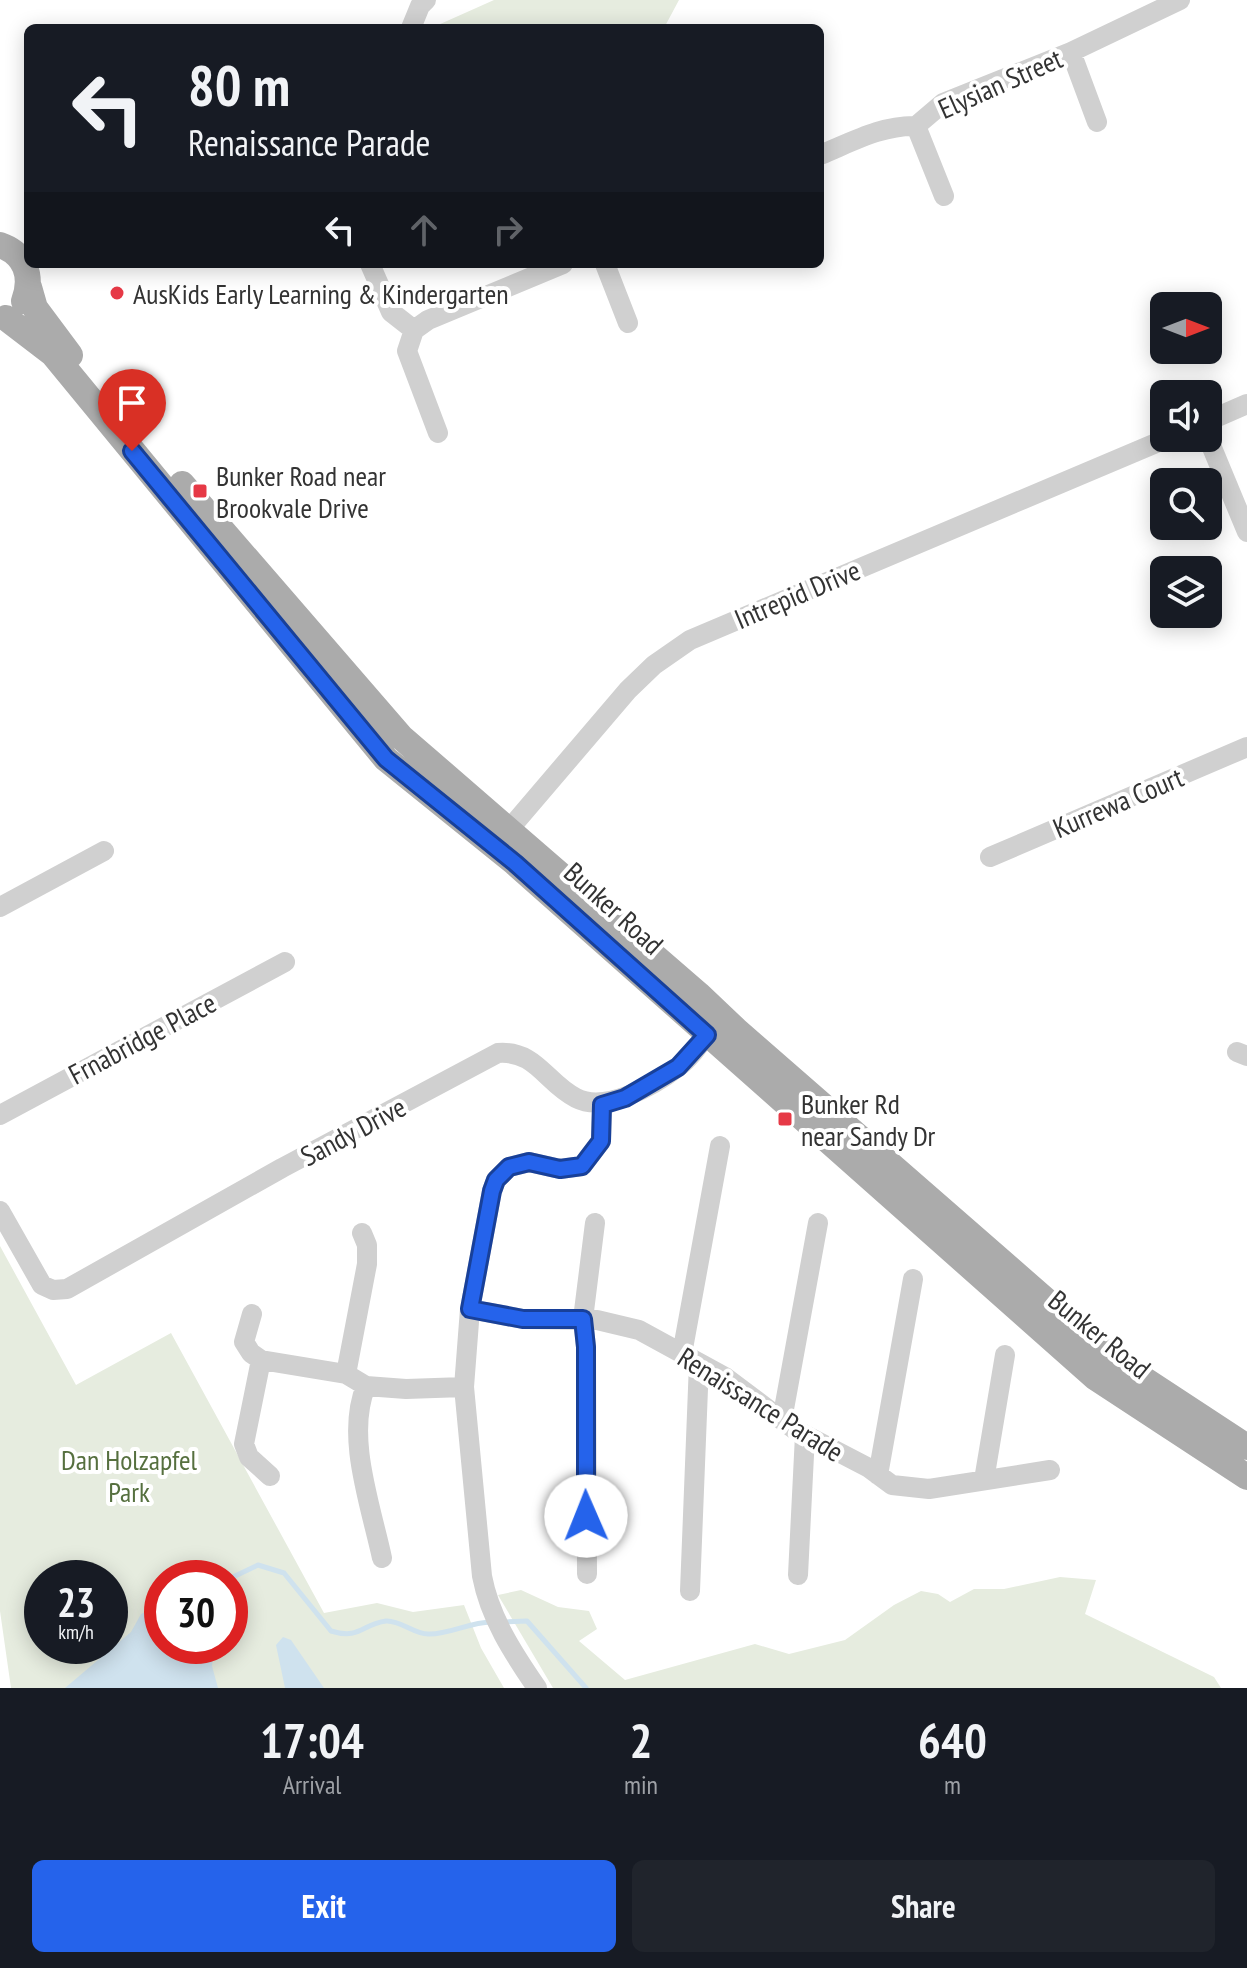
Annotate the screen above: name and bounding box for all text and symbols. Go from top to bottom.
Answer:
street label: Elysian Street [932,39,1068,127]
text: 80 m [188,49,290,121]
icon: left [56,56,160,160]
text: Renaissance Parade [188,119,430,166]
icon: left [318,208,362,252]
icon: ahead [402,208,446,252]
icon: right [486,208,530,252]
place label: AusKids Early Learning & Kindergarten [133,275,509,312]
marker: AusKids Early Learning & Kindergarten [108,284,126,302]
north arrow [1150,292,1222,364]
map controls [1150,292,1222,628]
pin [98,369,166,451]
button: sound [1150,380,1222,452]
icon: arrive [110,381,154,425]
place label: Bunker Road near Brookvale Drive [216,457,386,526]
button: search [1150,468,1222,540]
marker: Bunker Road near Brookvale Drive [191,482,209,500]
street label: Intrepid Drive [729,551,865,637]
button: layers [1150,556,1222,628]
street label: Kurrewa Court [1047,758,1189,846]
street label: Bunker Road [557,854,671,962]
street label: Frnabridge Place [62,984,222,1092]
place label: Bunker Rd near Sandy Dr [801,1085,936,1154]
street label: Sandy Drive [294,1088,412,1174]
marker: Bunker Rd near Sandy Dr [776,1110,794,1128]
street label: Bunker Road [1041,1281,1159,1387]
street label: Renaissance Parade [671,1338,851,1470]
park label: Dan Holzapfel Park [61,1441,197,1510]
position arrow [544,1474,628,1558]
speed limit sign: 30 [144,1560,248,1664]
text: 23 [57,1576,95,1628]
text: km/h [58,1619,94,1645]
text: 17:04 [260,1709,364,1771]
text: 2 [630,1709,652,1771]
text: 640 [918,1709,987,1771]
text: Arrival [283,1768,341,1801]
text: min [624,1768,658,1801]
text: m [944,1768,961,1801]
button: Exit [32,1860,616,1952]
button: Share [632,1860,1215,1952]

